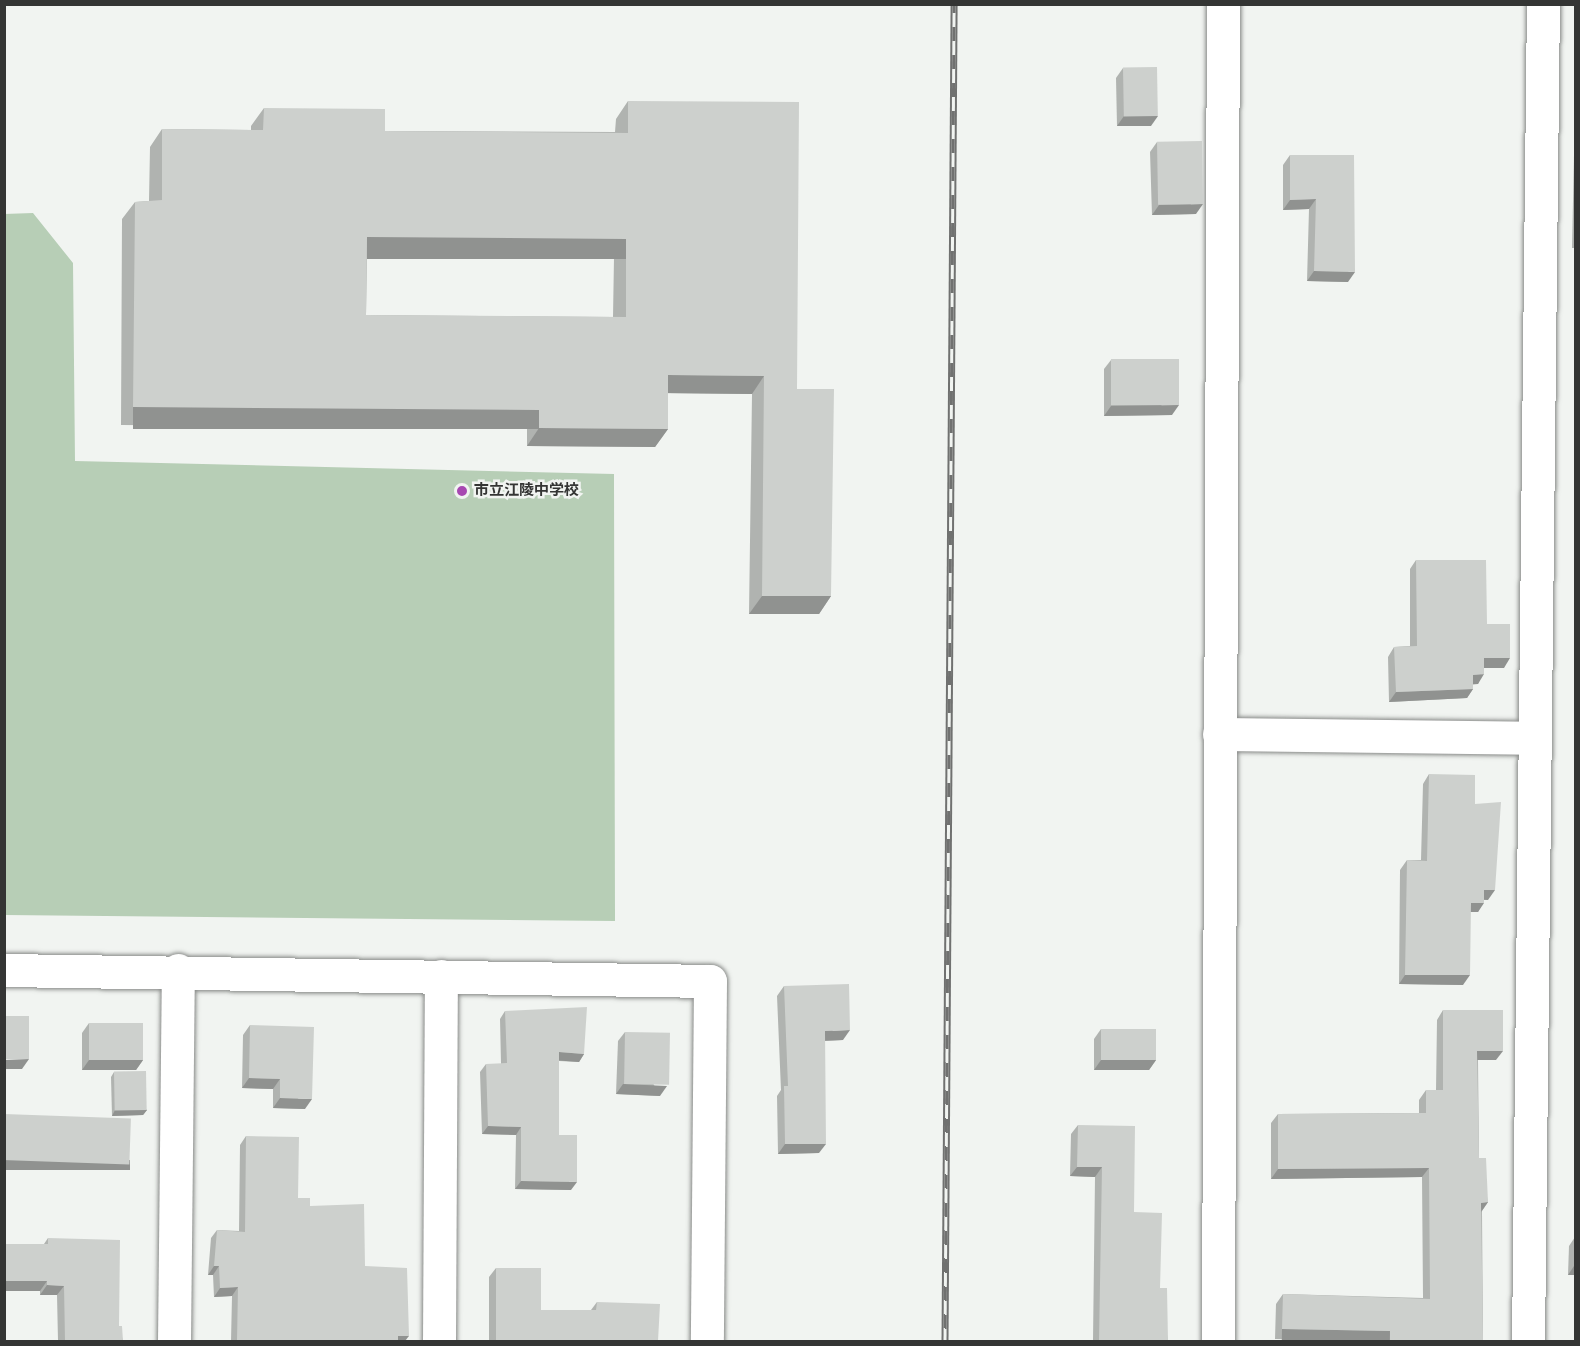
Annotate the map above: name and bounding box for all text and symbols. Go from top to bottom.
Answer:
place label: 市立江陵中学校 [474,482,579,500]
marker: 市立江陵中学校 [455,484,469,498]

